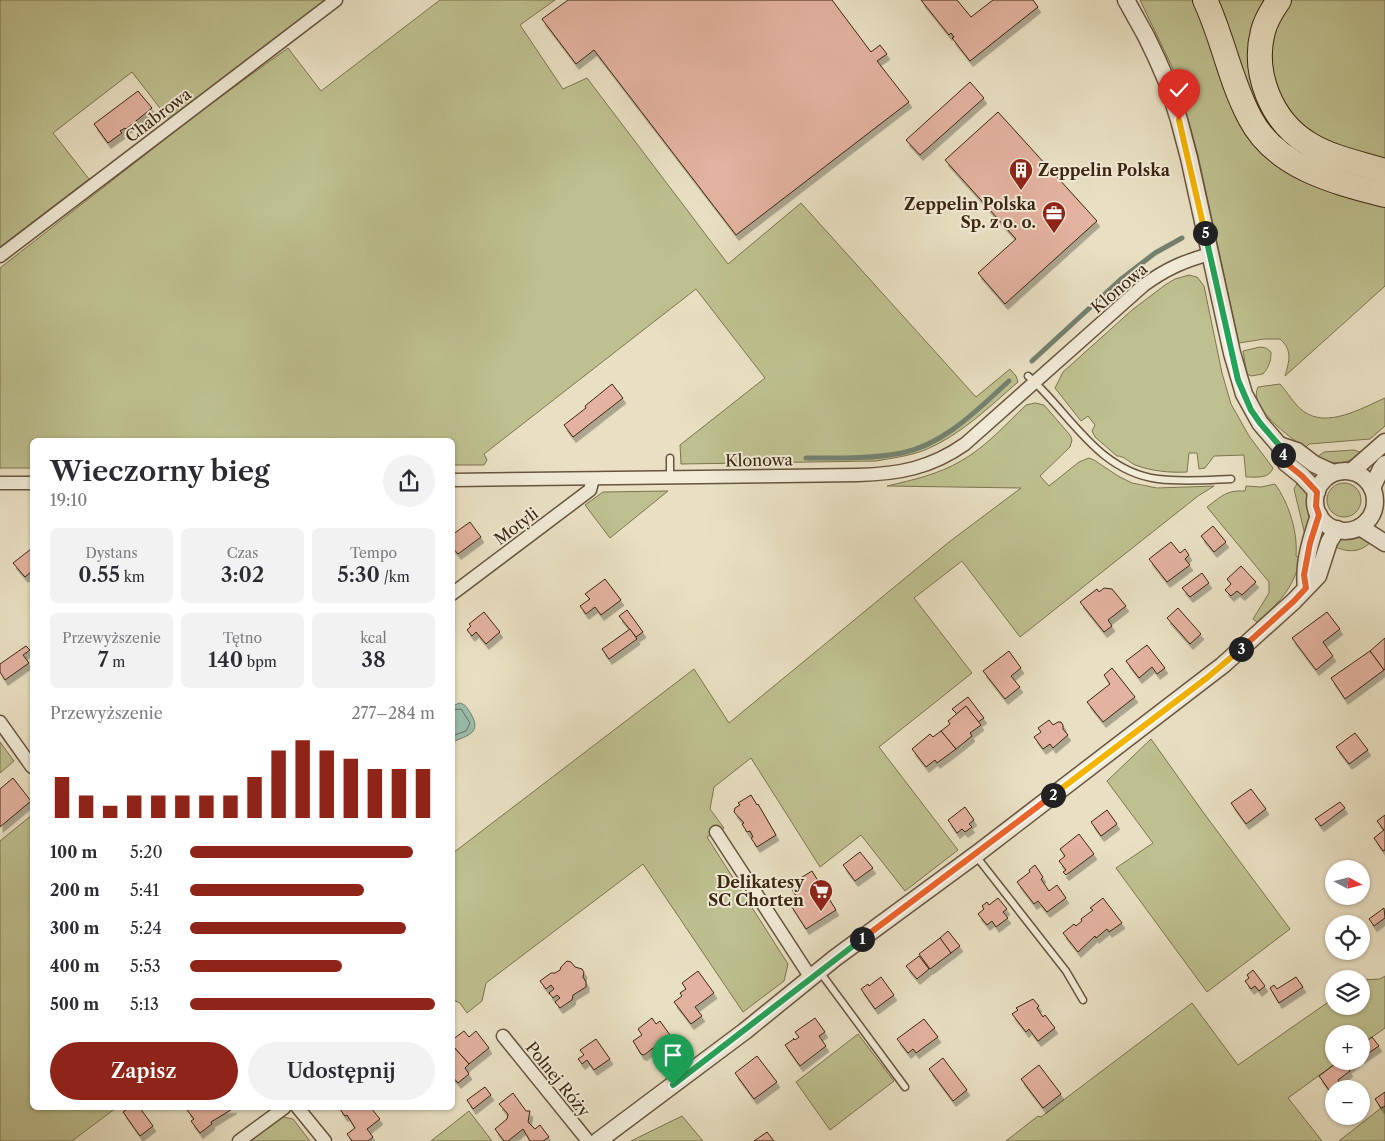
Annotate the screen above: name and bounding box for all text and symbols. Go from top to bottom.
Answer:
pin [1158,69,1200,120]
icon: check [1165,76,1193,104]
street label: Chabrowa [121,83,195,146]
building icon: Zeppelin Polska [1008,157,1034,191]
place label: Zeppelin Polska [1038,160,1171,180]
place label: Zeppelin Polska Sp. z o. o. [904,194,1037,232]
office icon: Zeppelin Polska Sp. z o. o. [1041,200,1067,234]
pin: 5 [1192,220,1218,246]
text: 5 [1202,224,1209,242]
street label: Klonowa [1087,258,1152,317]
pin: 4 [1270,442,1296,468]
text: 4 [1279,446,1288,464]
street label: Klonowa [725,449,794,471]
text: Wieczorny bieg [50,454,270,488]
button: share [383,455,435,507]
text: 19:10 [50,490,87,510]
street label: Motyli [490,503,542,549]
text: Dystans [85,544,138,562]
text: Czas [227,544,258,562]
text: Tempo [350,544,397,562]
text: 0.55 [78,562,120,587]
text: 3:02 [221,562,264,587]
text: 5:30 [337,562,380,587]
text: km [120,568,145,586]
text: /km [380,568,410,586]
text: Przewyższenie [62,629,161,647]
text: Tętno [223,629,262,647]
text: kcal [360,629,387,647]
pin: 3 [1228,636,1254,662]
text: 3 [1238,640,1245,658]
text: 7 [98,647,109,672]
text: 140 [208,647,243,672]
text: 38 [361,647,386,672]
text: m [109,653,125,671]
text: bpm [243,653,277,671]
text: Przewyższenie [50,703,163,723]
text: 277–284 m [351,703,435,723]
pin: 2 [1040,782,1066,808]
text: 2 [1049,786,1058,804]
text: 100 m [50,842,97,862]
text: 5:20 [130,842,163,862]
north arrow [1325,860,1370,905]
map controls [1325,860,1370,1125]
place label: Delikatesy SC Chorten [708,872,805,910]
supermarket icon: Delikatesy SC Chorten [808,878,834,912]
text: 200 m [50,880,100,900]
text: 5:41 [130,880,159,900]
button: locate [1325,915,1370,960]
text: 300 m [50,918,99,938]
text: 5:24 [130,918,162,938]
pin: 1 [850,926,874,952]
text: 1 [859,930,866,948]
text: 400 m [50,956,100,976]
text: 5:53 [130,956,161,976]
button: layers [1325,970,1370,1015]
text: 500 m [50,994,99,1014]
text: 5:13 [130,994,159,1014]
button: + [1325,1025,1370,1070]
pin [652,1034,694,1085]
street label: Polnej Róży [522,1037,595,1122]
icon: arrive [659,1041,687,1069]
button: Zapisz [50,1042,238,1100]
button: Udostępnij [248,1042,435,1100]
button: − [1325,1080,1370,1125]

